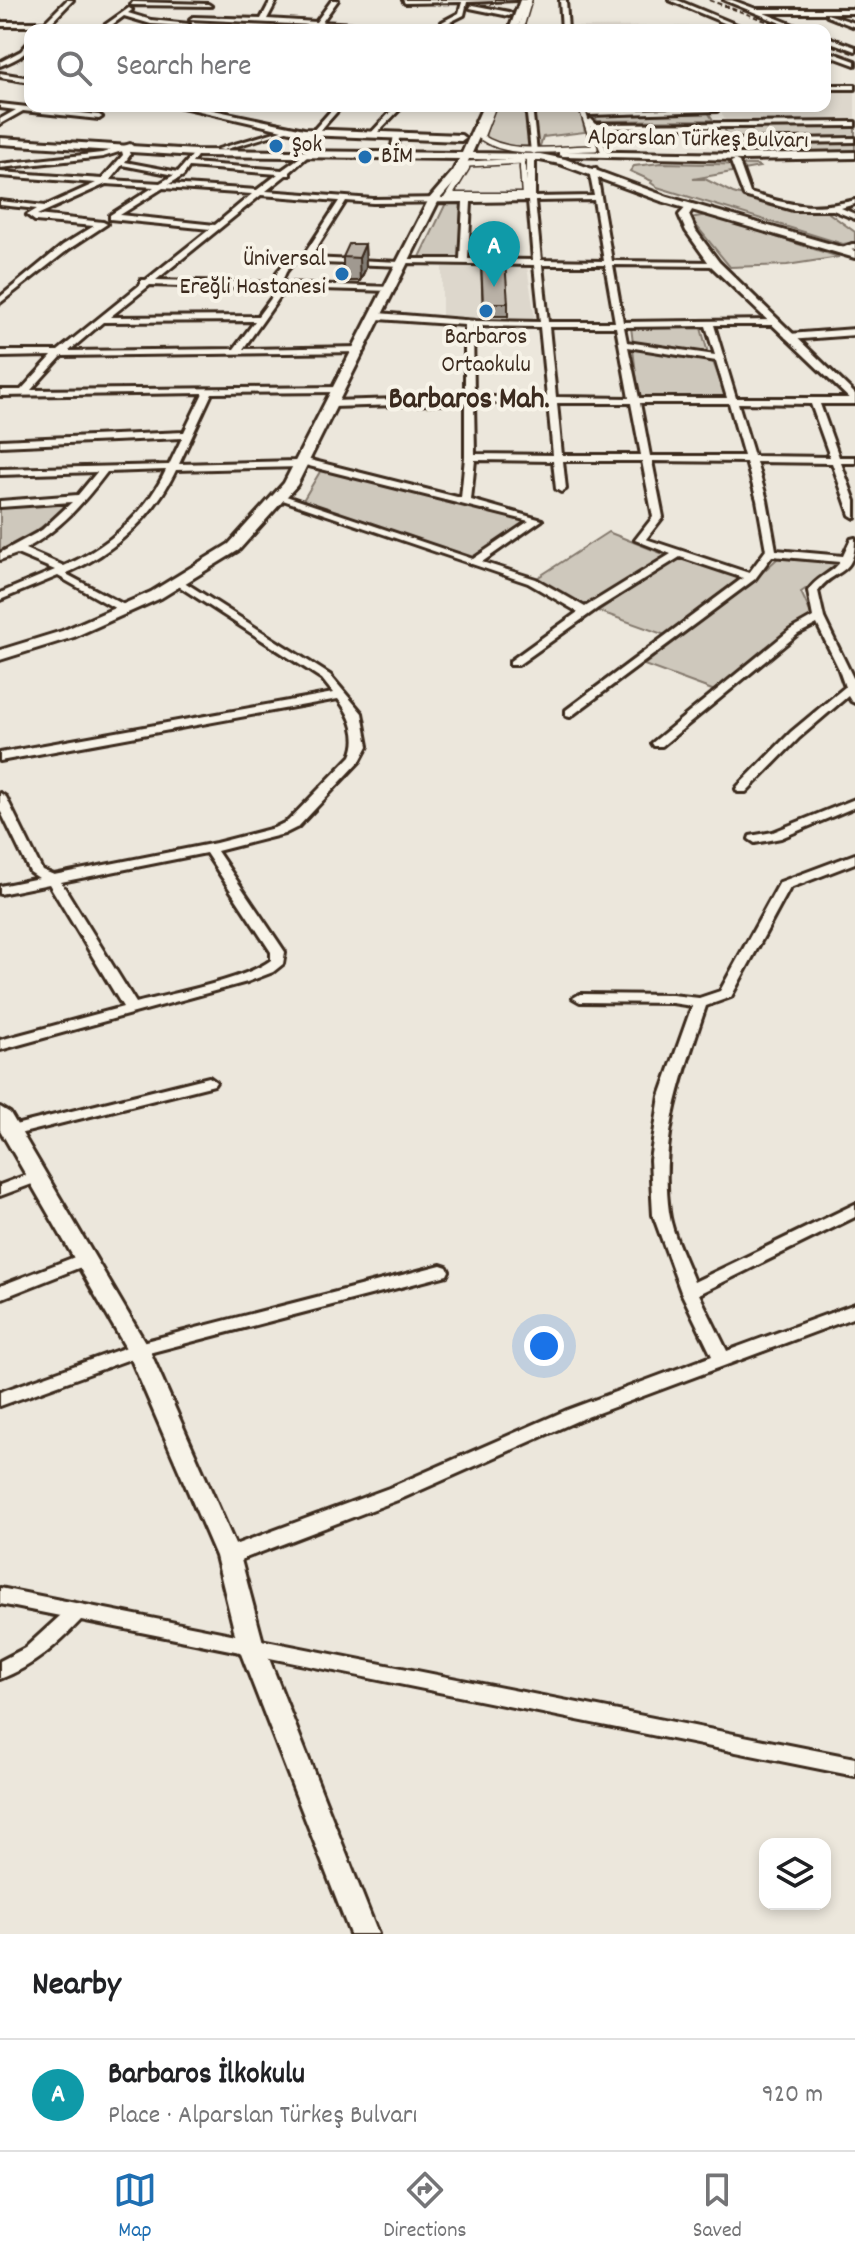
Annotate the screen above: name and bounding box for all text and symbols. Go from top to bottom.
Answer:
search box [24,24,831,112]
icon: search [52,46,96,90]
text: Search here [116,47,252,90]
street label: Alparslan Türkeş Bulvarı [587,121,809,159]
place label: Şok [292,129,322,163]
marker: Şok [267,137,285,155]
place label: BİM [381,140,413,174]
marker: BİM [356,148,374,166]
pin: A [468,221,520,287]
place label: Üniversal Ereğli Hastanesi [180,243,326,305]
marker: Üniversal Ereğli Hastanesi [333,265,351,283]
marker: Barbaros Ortaokulu [477,302,495,320]
place label: Barbaros Ortaokulu [441,321,531,383]
district label: Barbaros Mah. [389,380,549,423]
your location [524,1326,564,1366]
map controls [759,1838,831,1910]
button: layers [759,1838,831,1910]
text: Nearby [32,1962,121,2011]
text: Barbaros İlkokulu [108,2055,305,2098]
text: A [51,2077,65,2114]
text: 920 m [762,2077,823,2114]
text: Place · Alparslan Türkeş Bulvarı [108,2098,417,2135]
tab: Map [113,2168,157,2247]
tab: Directions [383,2168,467,2247]
tab: Saved [693,2168,742,2247]

